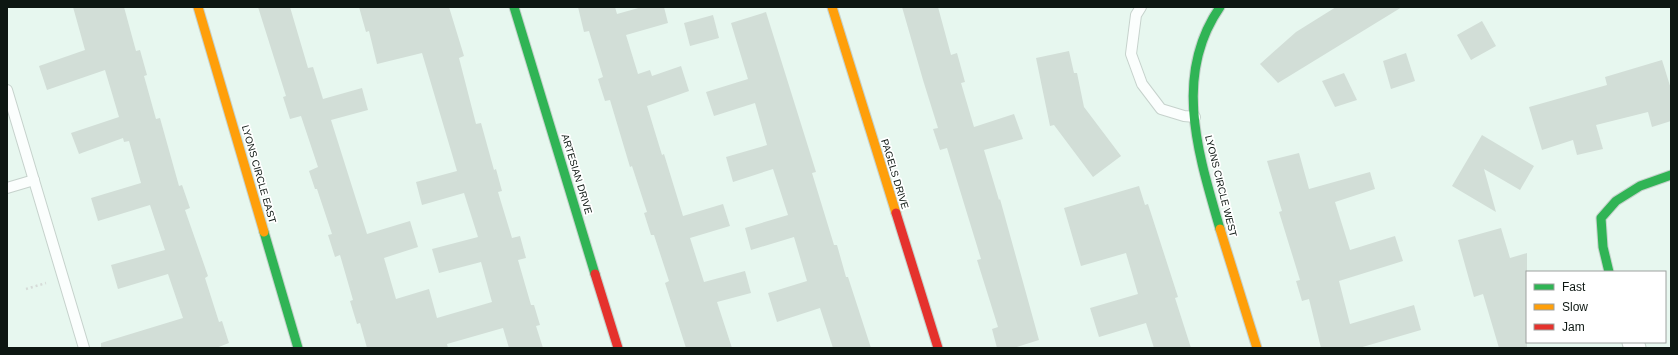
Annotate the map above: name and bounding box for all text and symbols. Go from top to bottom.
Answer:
street label: LYONS CIRCLE EAST [240,124,278,224]
street label: ARTESIAN DRIVE [560,133,595,216]
street label: LYONS CIRCLE WEST [1203,134,1239,238]
street label: PAGELS DRIVE [879,138,911,211]
legend [1526,271,1666,343]
text: Fast [1562,280,1586,294]
text: Slow [1562,300,1588,314]
text: Jam [1562,320,1585,334]

